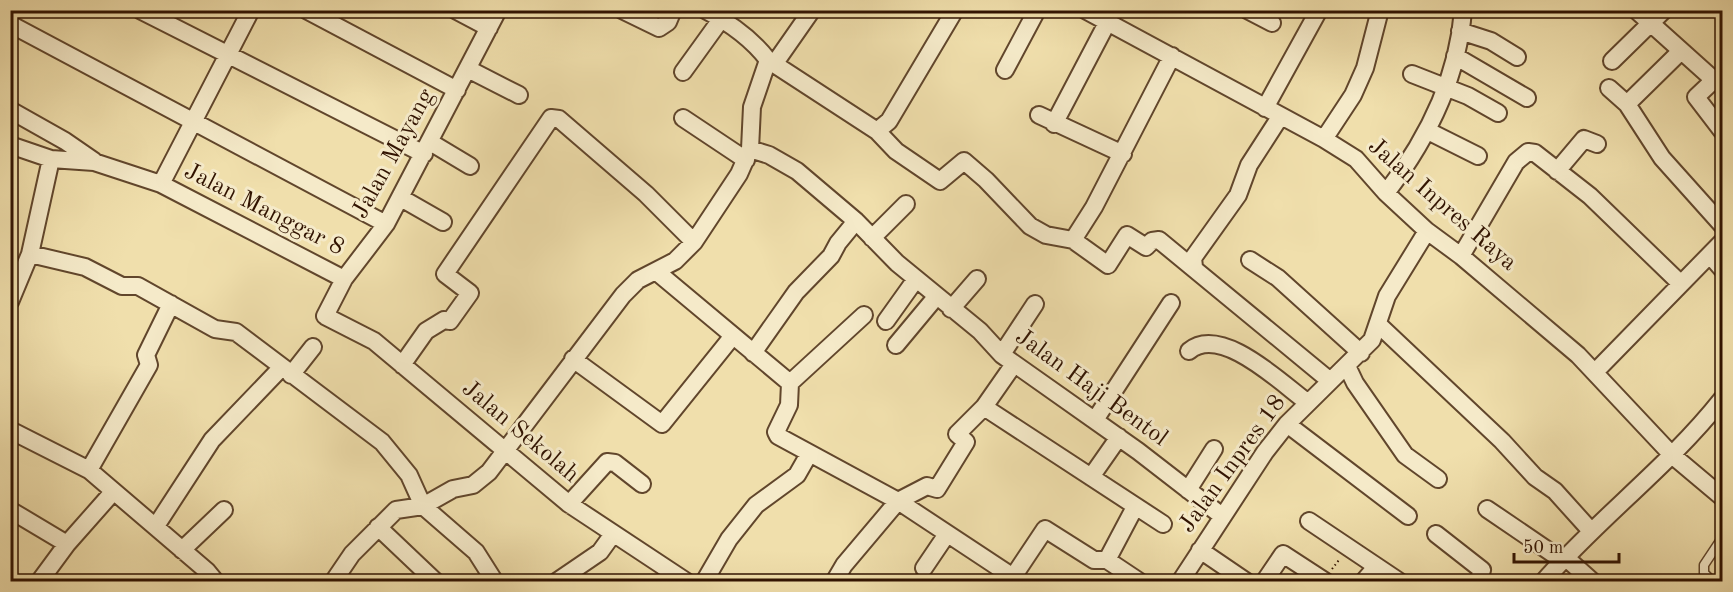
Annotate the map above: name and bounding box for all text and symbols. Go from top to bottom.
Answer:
street label: Jalan Mayang [349,85,439,223]
street label: Jalan Inpres Raya [1363,134,1521,276]
street label: Jalan Manggar 8 [180,159,348,261]
street label: Jalan Haji Bentol [1010,325,1172,451]
street label: Jalan Sekolah [457,376,583,488]
street label: Jalan Inpres 18 [1175,391,1291,537]
scale bar [1514,526,1619,564]
text: 50 m [1523,539,1563,557]

